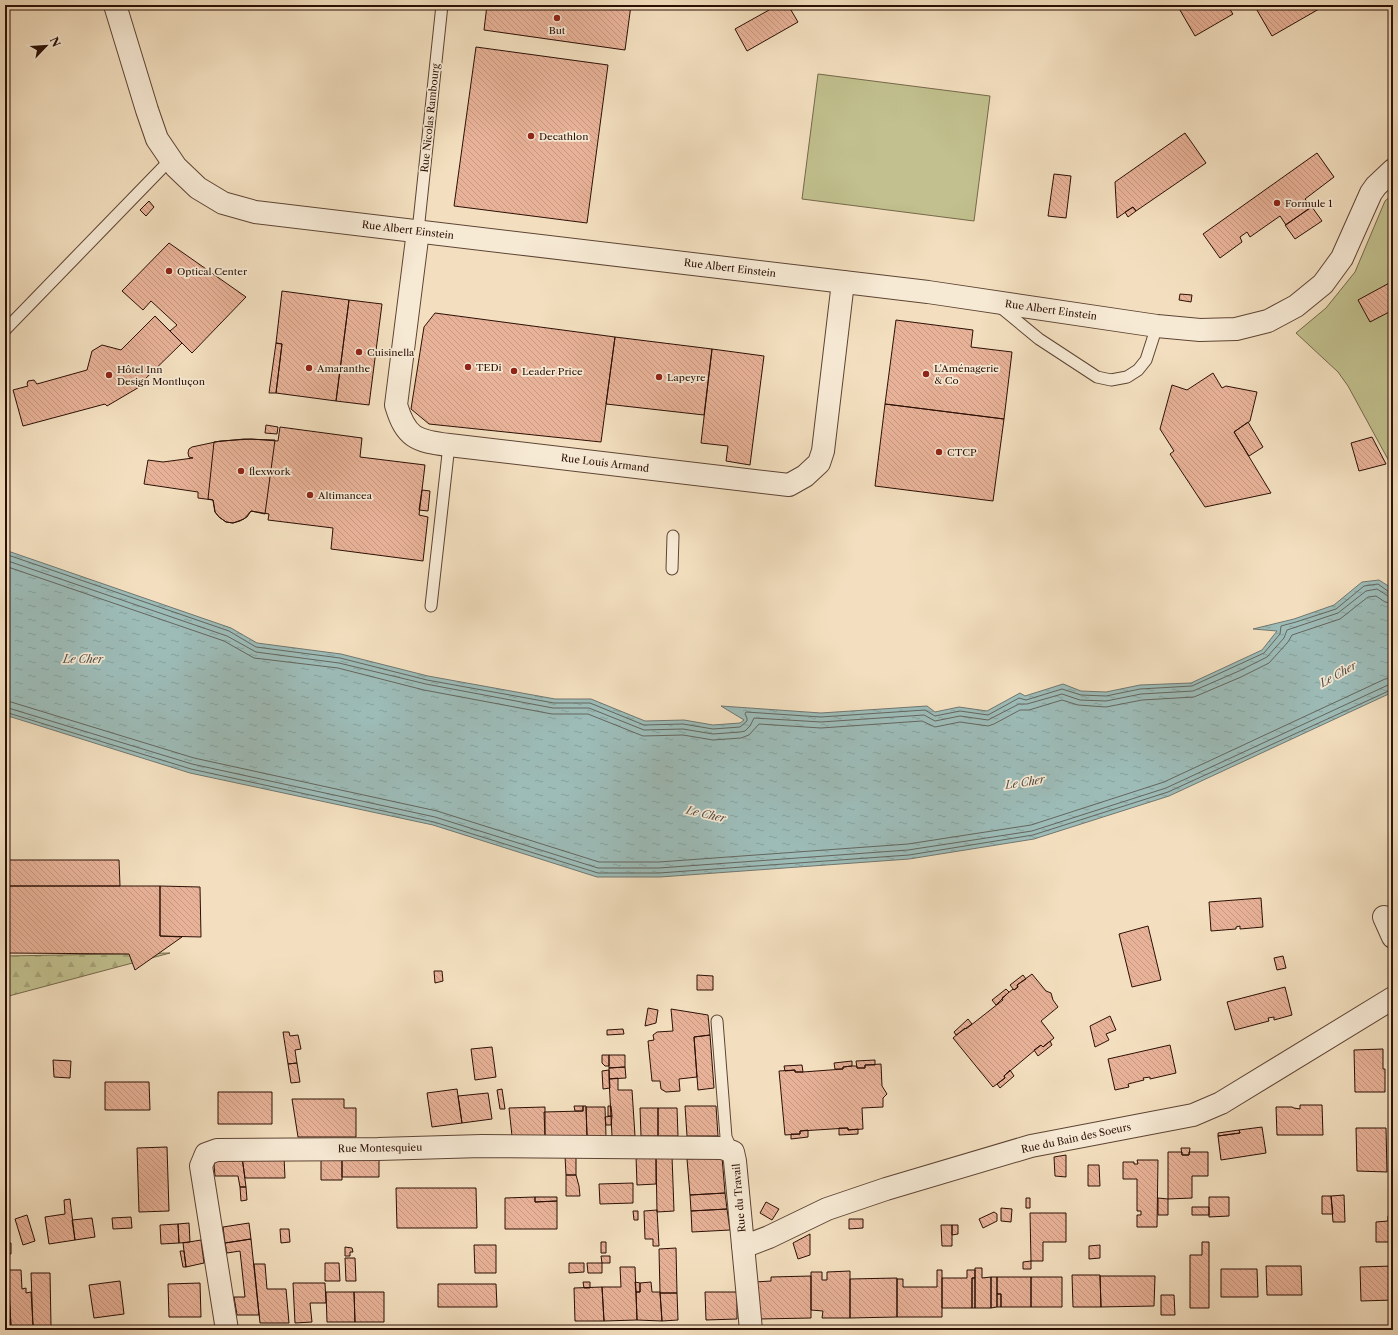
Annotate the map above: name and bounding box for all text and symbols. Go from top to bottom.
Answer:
marker: But [552,13,562,23]
place label: But [549,24,566,37]
north arrow [26,26,66,66]
text: N [47,34,64,49]
street label: Rue Nicolas Rambourg [418,62,442,173]
place label: Decathlon [539,130,589,143]
marker: Decathlon [526,131,536,141]
place label: Formule 1 [1285,197,1333,210]
marker: Formule 1 [1272,198,1282,208]
street label: Rue Albert Einstein [361,218,456,242]
street label: Rue Albert Einstein [683,256,778,280]
place label: Optical Center [177,265,248,278]
marker: Optical Center [164,266,174,276]
street label: Rue Albert Einstein [1004,297,1099,323]
place label: Cuisinella [367,346,415,359]
marker: Cuisinella [354,347,364,357]
place label: TEDi [476,361,502,374]
place label: Amaranthe [316,362,370,375]
marker: TEDi [463,362,473,372]
place label: L'Aménagerie & Co [934,362,999,387]
place label: Hôtel Inn Design Montluçon [117,363,206,388]
marker: Amaranthe [304,363,314,373]
place label: Leader Price [522,365,583,378]
marker: Leader Price [509,366,519,376]
marker: L'Aménagerie & Co [921,369,931,379]
marker: Hôtel Inn Design Montluçon [104,370,114,380]
place label: Lapeyre [667,371,706,384]
marker: Lapeyre [654,372,664,382]
place label: CTCP [947,446,977,459]
marker: CTCP [934,447,944,457]
street label: Rue Louis Armand [560,451,650,475]
place label: flexwork [249,465,292,478]
marker: flexwork [236,466,246,476]
place label: Altimancea [317,489,373,502]
marker: Altimancea [305,490,315,500]
water label: Le Cher [62,652,104,666]
water label: Le Cher [1316,658,1360,690]
water label: Le Cher [1003,772,1047,792]
water label: Le Cher [684,802,728,826]
street label: Rue du Bain des Soeurs [1020,1120,1132,1156]
street label: Rue Montesquieu [338,1141,422,1155]
street label: Rue du Travail [730,1163,748,1233]

